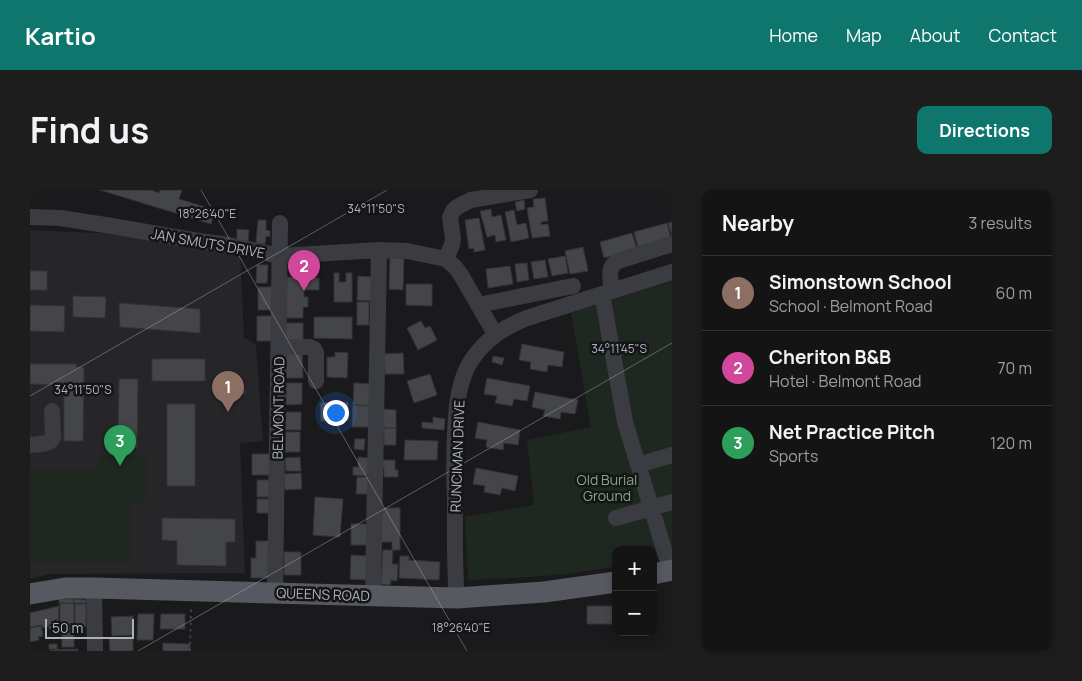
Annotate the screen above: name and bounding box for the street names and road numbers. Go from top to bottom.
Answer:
street label: JAN SMUTS DRIVE [150,224,266,262]
street label: BELMONT ROAD [268,356,288,460]
street label: RUNCIMAN DRIVE [446,399,468,513]
street label: QUEENS ROAD [276,583,370,605]

